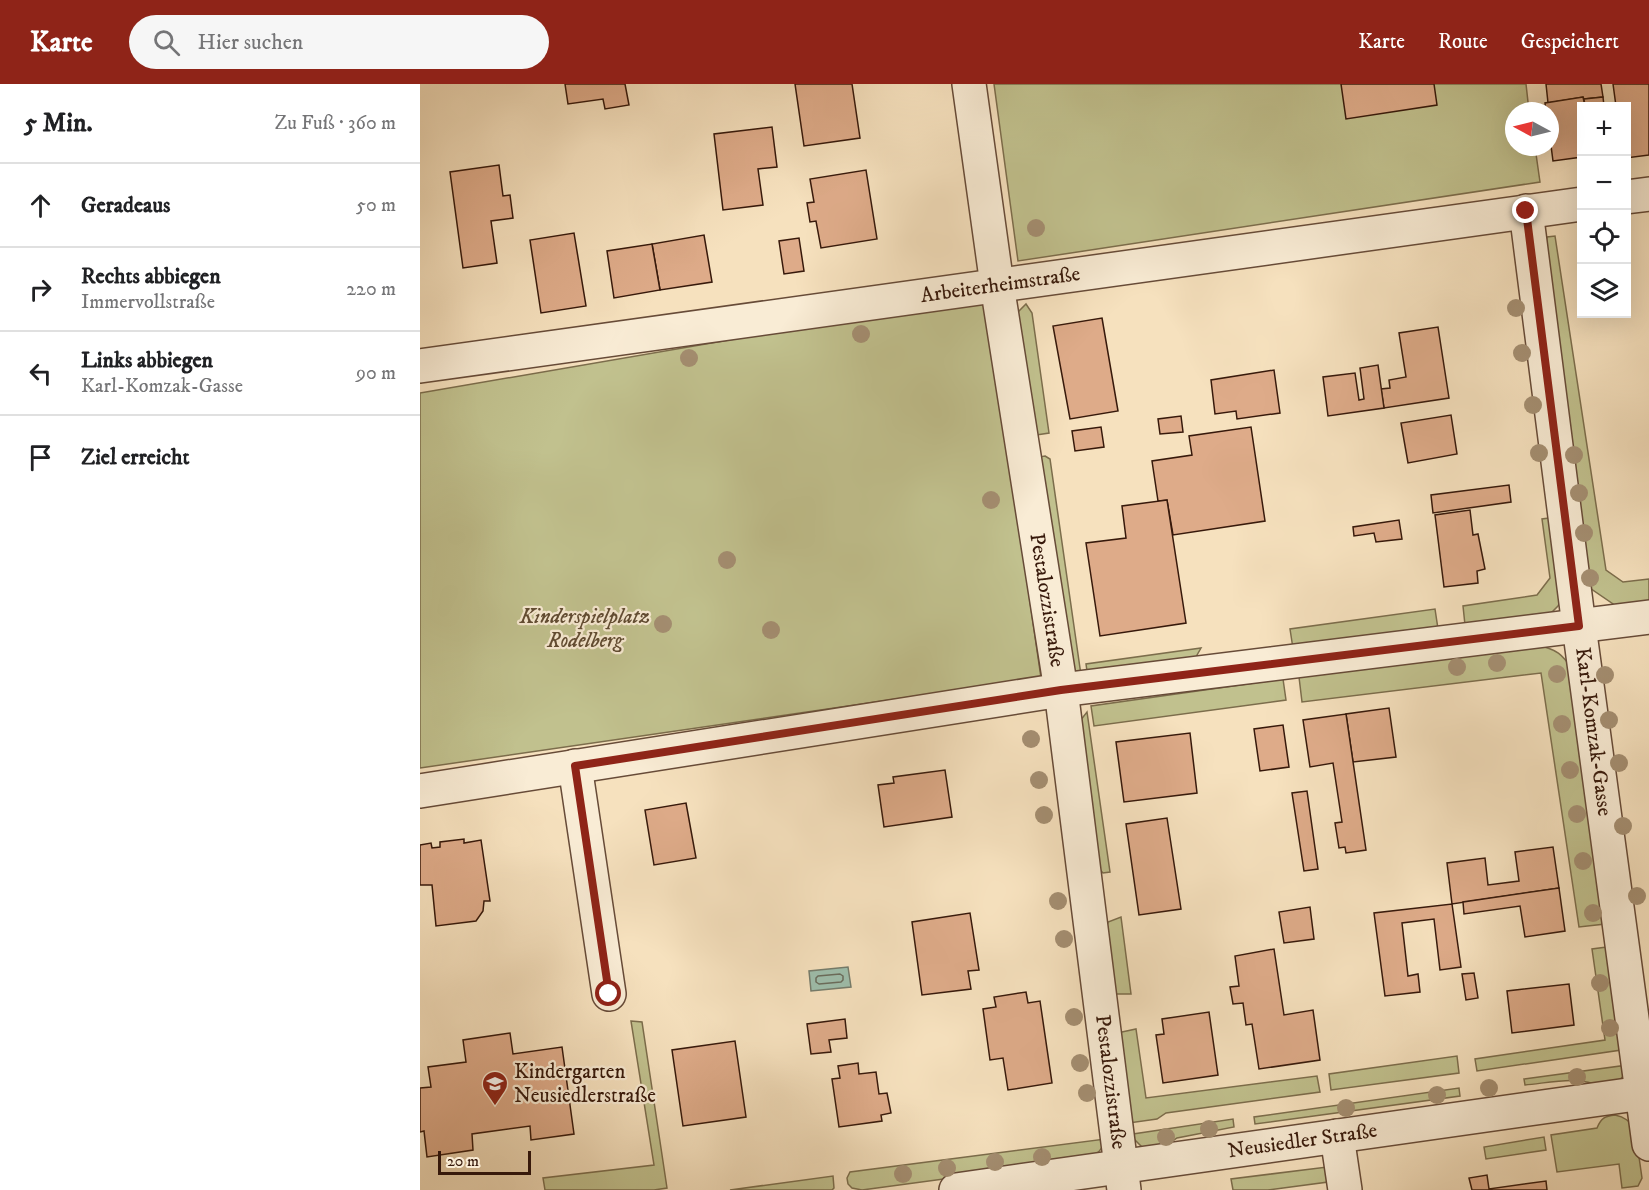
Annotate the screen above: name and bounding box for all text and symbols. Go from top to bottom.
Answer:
search box [129,15,549,69]
text: Karte [30,25,93,60]
icon: search [150,26,183,59]
text: Hier suchen [198,29,303,56]
text: Karte [1358,29,1405,55]
text: Route [1438,29,1488,55]
text: Gespeichert [1521,29,1619,55]
north arrow [1505,102,1559,156]
map controls [1577,102,1631,318]
button: + [1577,102,1631,156]
text: 5 Min. [24,107,93,140]
text: Zu Fuß · 360 m [274,111,396,136]
button: − [1577,156,1631,210]
icon: ahead [24,189,57,222]
text: Geradeaus [81,192,170,219]
text: 50 m [356,193,396,218]
route end [1512,197,1538,223]
button: locate [1577,210,1631,264]
street label: Arbeiterheimstraße [919,261,1082,309]
text: Rechts abbiegen [81,263,221,290]
button: layers [1577,264,1631,318]
icon: right [24,273,57,306]
text: 220 m [346,277,396,302]
text: Immervollstraße [81,290,215,315]
text: Links abbiegen [81,347,213,374]
icon: left [24,357,57,390]
text: 90 m [356,361,396,386]
text: Karl-Komzak-Gasse [81,374,243,399]
icon: arrive [24,441,57,474]
text: Ziel erreicht [81,444,189,471]
street label: Pestalozzistraße [1023,531,1070,669]
park label: Kinderspielplatz Rodelberg [519,604,650,654]
street label: Karl-Komzak-Gasse [1569,646,1618,818]
route start [595,980,621,1006]
street label: Pestalozzistraße [1089,1013,1132,1151]
place label: Kindergarten Neusiedlerstraße [514,1059,656,1109]
school or university icon: Kindergarten Neusiedlerstraße [480,1069,510,1107]
street label: Neusiedler Straße [1226,1118,1379,1164]
scale bar [438,1148,531,1176]
text: 20 m [447,1151,479,1171]

